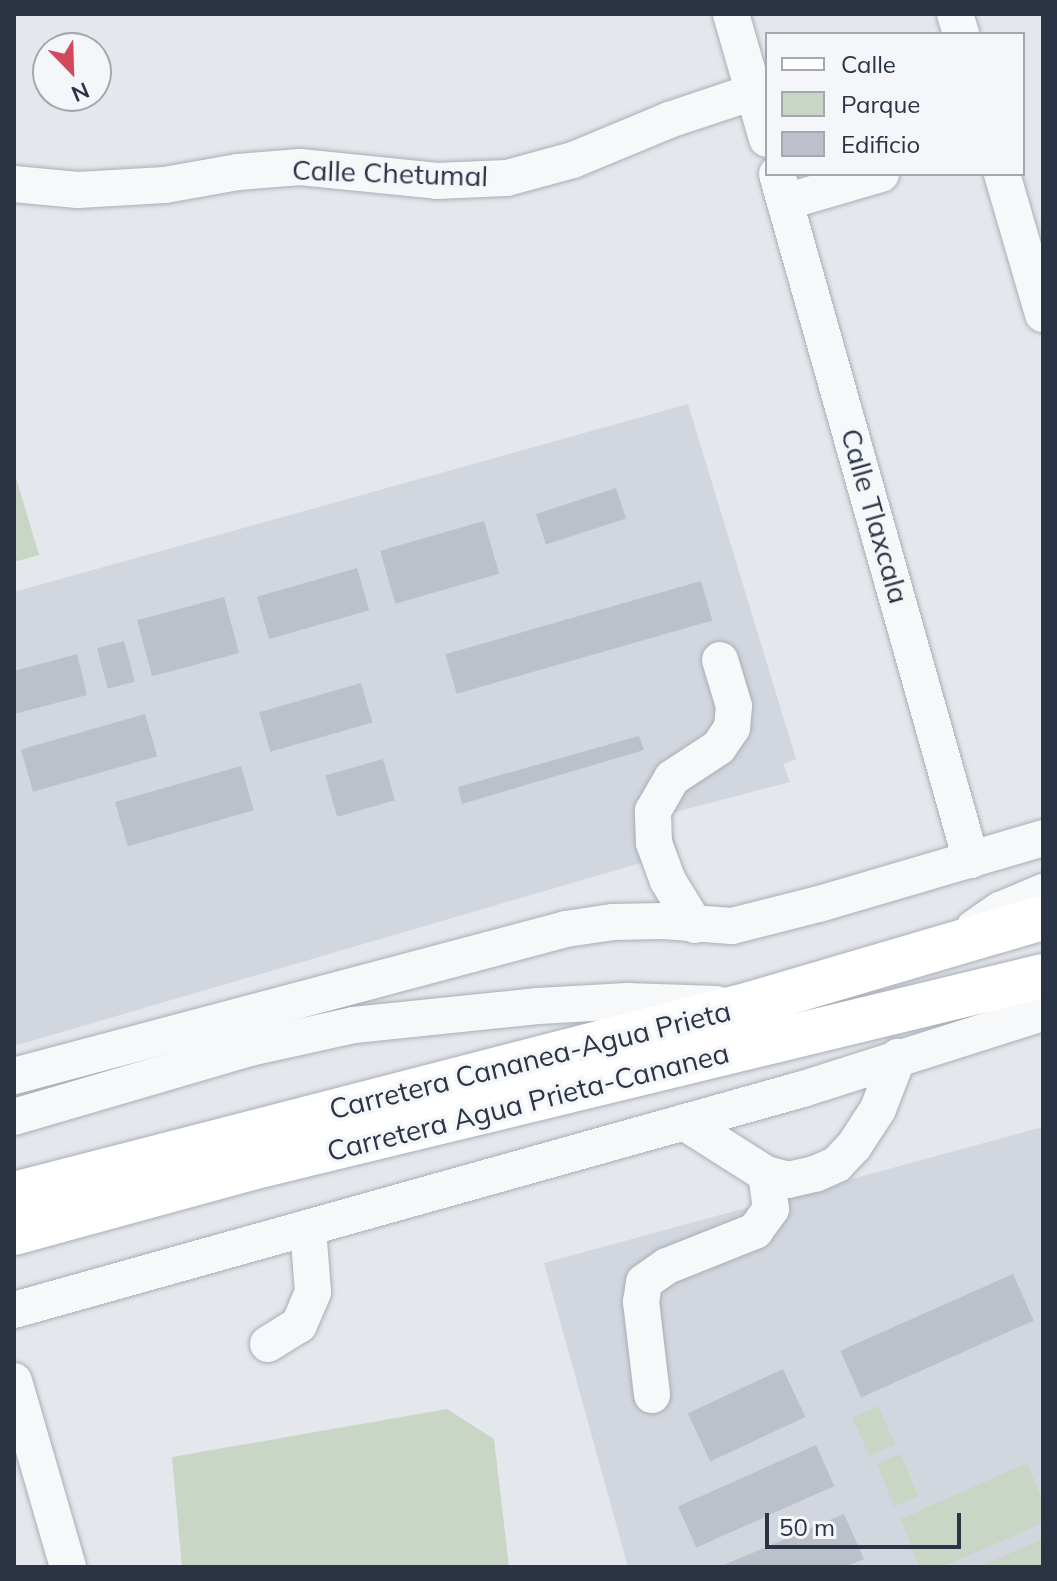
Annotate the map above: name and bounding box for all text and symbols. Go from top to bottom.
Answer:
north arrow [32,32,112,112]
legend [765,32,1025,176]
text: Calle [841,49,896,79]
text: N [67,76,94,108]
text: Parque [841,89,920,119]
text: Edificio [841,129,920,159]
street label: Calle Chetumal [291,153,489,193]
street label: Calle Tlaxcala [834,425,916,607]
street label: Carretera Cananea-Agua Prieta [326,994,734,1126]
street label: Carretera Agua Prieta-Cananea [323,1036,733,1168]
scale bar [769,1497,965,1547]
text: 50 m [779,1512,835,1542]

